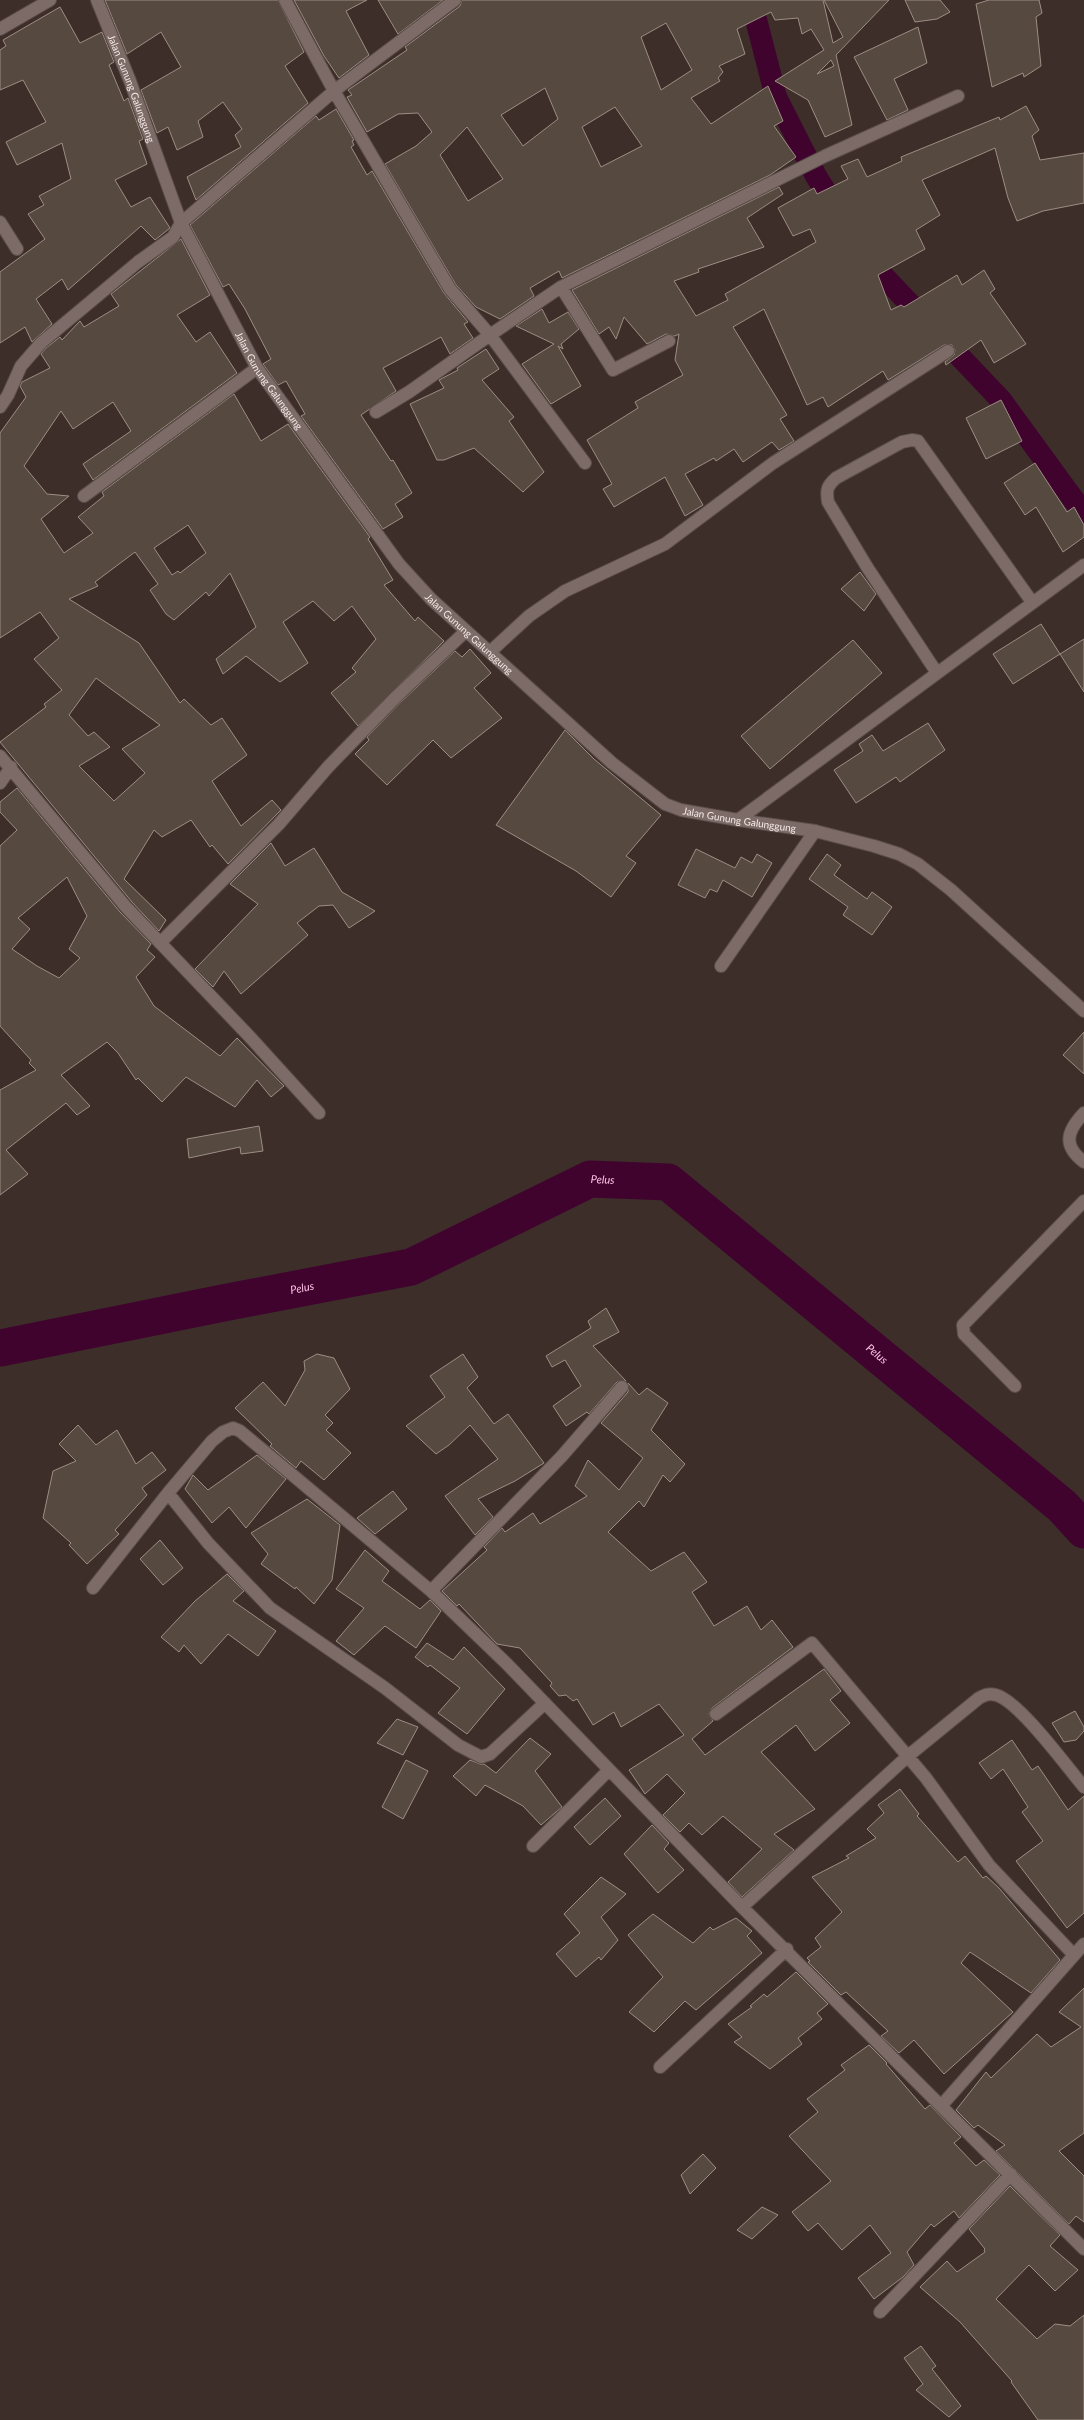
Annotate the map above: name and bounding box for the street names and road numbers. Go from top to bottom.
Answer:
street label: Jalan Gunung Galunggung [106,33,158,144]
street label: Jalan Gunung Galunggung [233,330,305,432]
street label: Jalan Gunung Galunggung [423,591,516,676]
street label: Jalan Gunung Galunggung [682,804,797,834]

